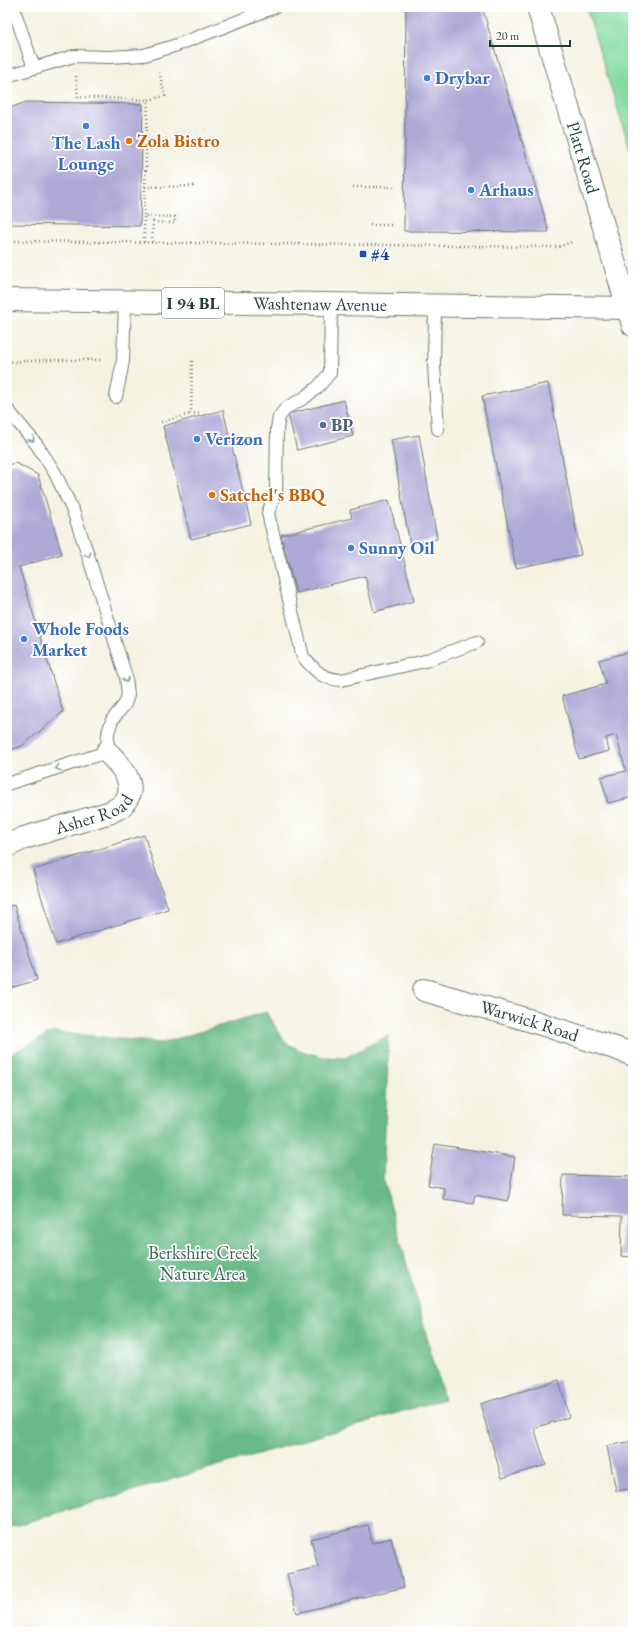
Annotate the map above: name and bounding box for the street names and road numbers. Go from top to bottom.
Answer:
street label: Platt Road [562,118,605,197]
road number: I 94 BL [162,288,224,318]
street label: Washtenaw Avenue [253,291,387,316]
street label: Asher Road [51,789,139,839]
street label: Warwick Road [478,995,583,1047]

